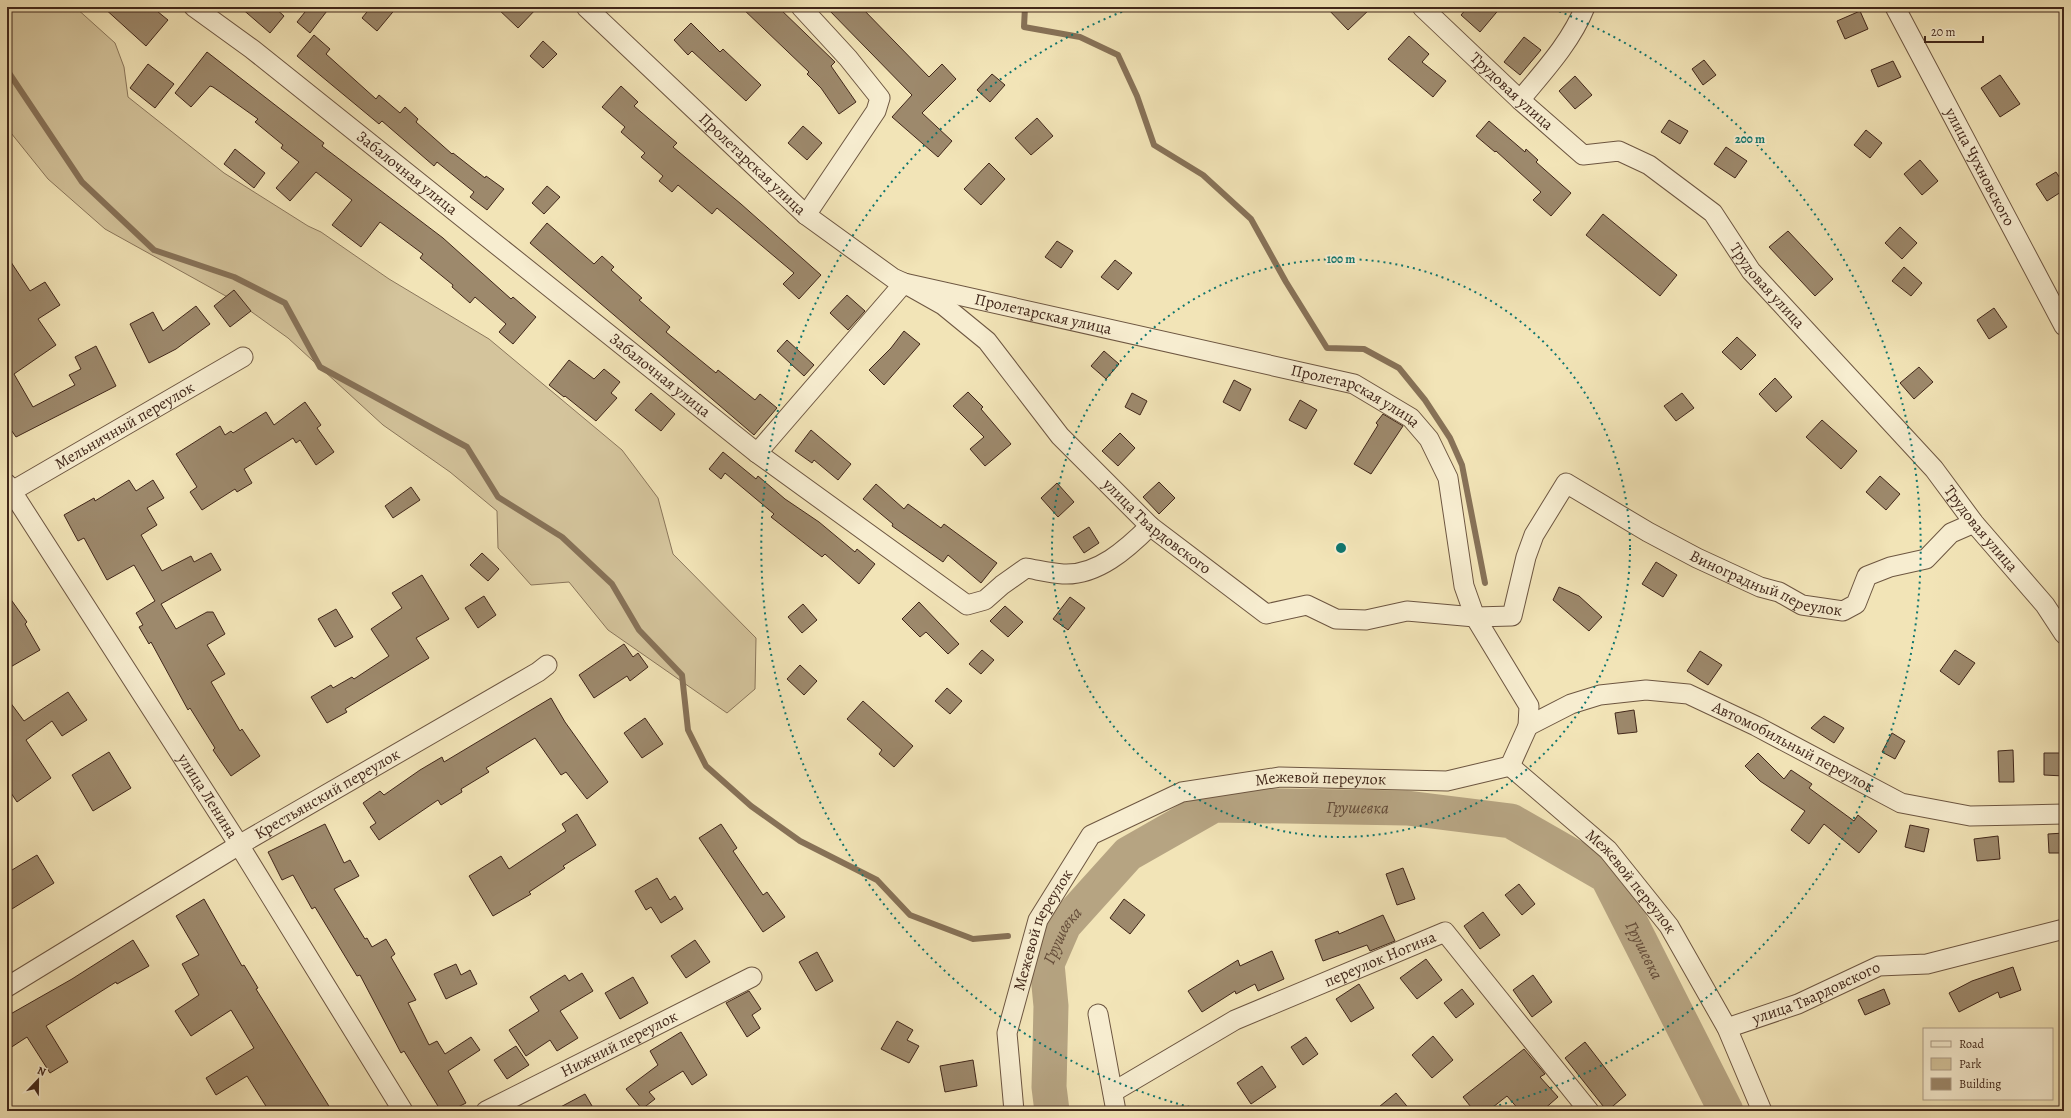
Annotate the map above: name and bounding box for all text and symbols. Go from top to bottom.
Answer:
scale bar [1925,18,1983,44]
text: 20 m [1931,24,1955,40]
street label: Трудовая улица [1465,47,1559,136]
street label: улица Чухновского [1939,103,2020,230]
street label: Пролетарская улица [694,108,811,221]
street label: Забалочная улица [352,126,463,221]
text: 200 m [1735,131,1765,147]
street label: Трудовая улица [1724,239,1810,334]
text: 100 m [1327,251,1355,267]
street label: Пролетарская улица [972,288,1115,340]
street label: Забалочная улица [605,328,716,423]
street label: Пролетарская улица [1289,359,1426,433]
street label: Мельничный переулок [51,377,199,475]
street label: улица Твардовского [1097,473,1216,580]
street label: Трудовая улица [1939,481,2023,578]
centre of rings [1334,541,1348,555]
street label: Виноградный переулок [1686,545,1844,622]
street label: Автомобильный переулок [1708,696,1878,798]
street label: Крестьянский переулок [251,743,404,845]
street label: улица Ленина [172,749,243,843]
street label: Межевой переулок [1254,766,1386,792]
water label: Грушевка [1326,795,1389,819]
street label: Межевой переулок [1581,824,1682,938]
street label: Межевой переулок [1008,865,1078,993]
water label: Грушевка [1037,901,1087,968]
water label: Грушевка [1620,917,1669,983]
street label: переулок Ногина [1321,926,1440,992]
street label: улица Твардовского [1749,956,1884,1030]
street label: Нижний переулок [557,1005,681,1083]
legend [1923,1028,2053,1100]
text: Road [1959,1036,1985,1052]
text: Park [1959,1056,1982,1072]
north arrow [18,1060,58,1100]
text: N [35,1063,48,1080]
text: Building [1959,1076,2001,1092]

